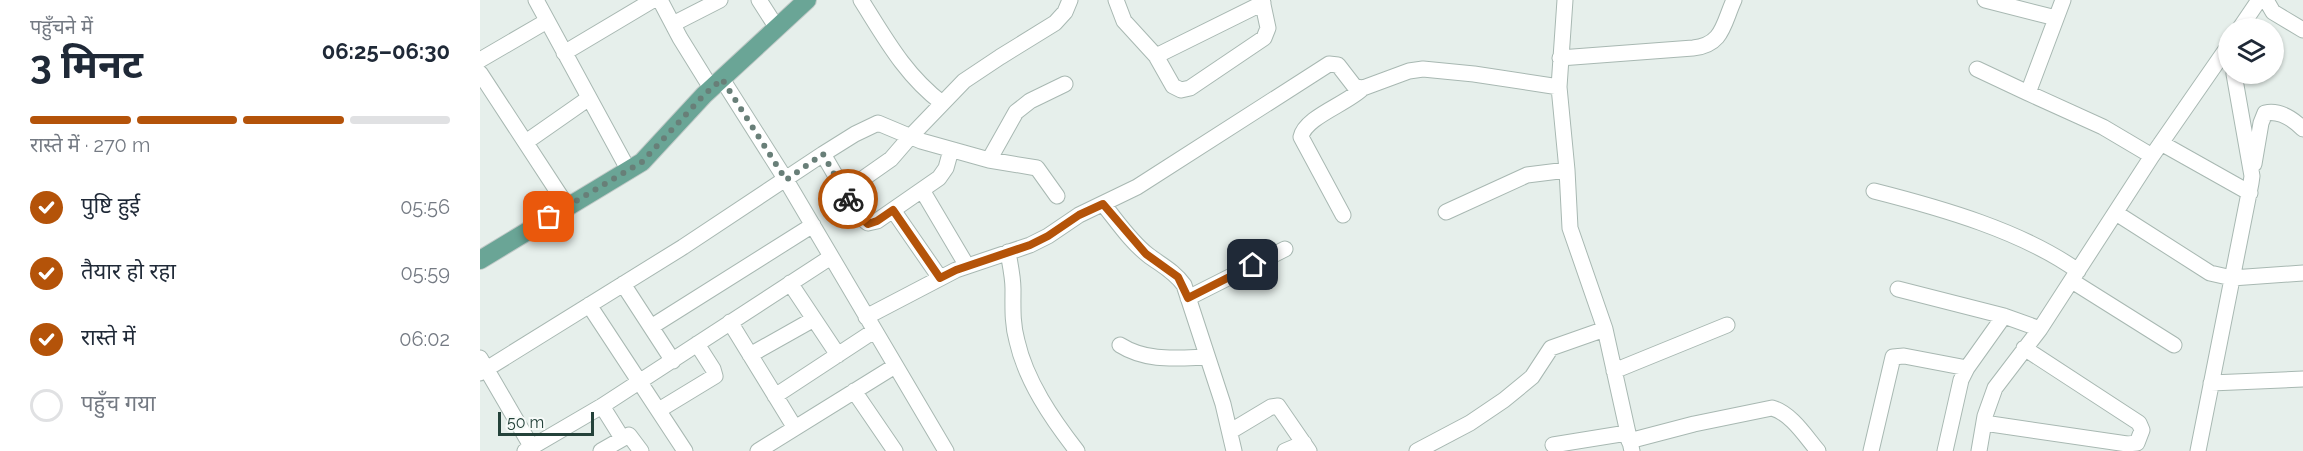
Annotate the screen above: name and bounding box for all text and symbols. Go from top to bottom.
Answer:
text: पहुँचने में [30,15,93,39]
map controls [2218,18,2284,84]
button: layers [2218,18,2284,84]
text: 06:25–06:30 [322,38,450,64]
text: 3 मिनट [30,41,143,87]
text: रास्ते में · 270 m [30,133,150,157]
courier [818,169,878,229]
icon: bike [832,183,865,216]
icon: check [30,191,63,224]
pin [523,191,574,242]
text: पुष्टि हुई [81,192,140,218]
text: 05:56 [400,195,450,219]
icon: bag [532,200,565,233]
pin [1227,239,1278,290]
icon: home [1236,248,1269,281]
icon: check [30,257,63,290]
text: तैयार हो रहा [81,258,176,284]
text: 05:59 [400,261,450,285]
icon: check [30,323,63,356]
text: रास्ते में [81,324,136,350]
text: 06:02 [399,327,450,351]
text: पहुँच गया [81,390,156,416]
scale bar [498,409,594,436]
text: 50 m [507,413,544,432]

